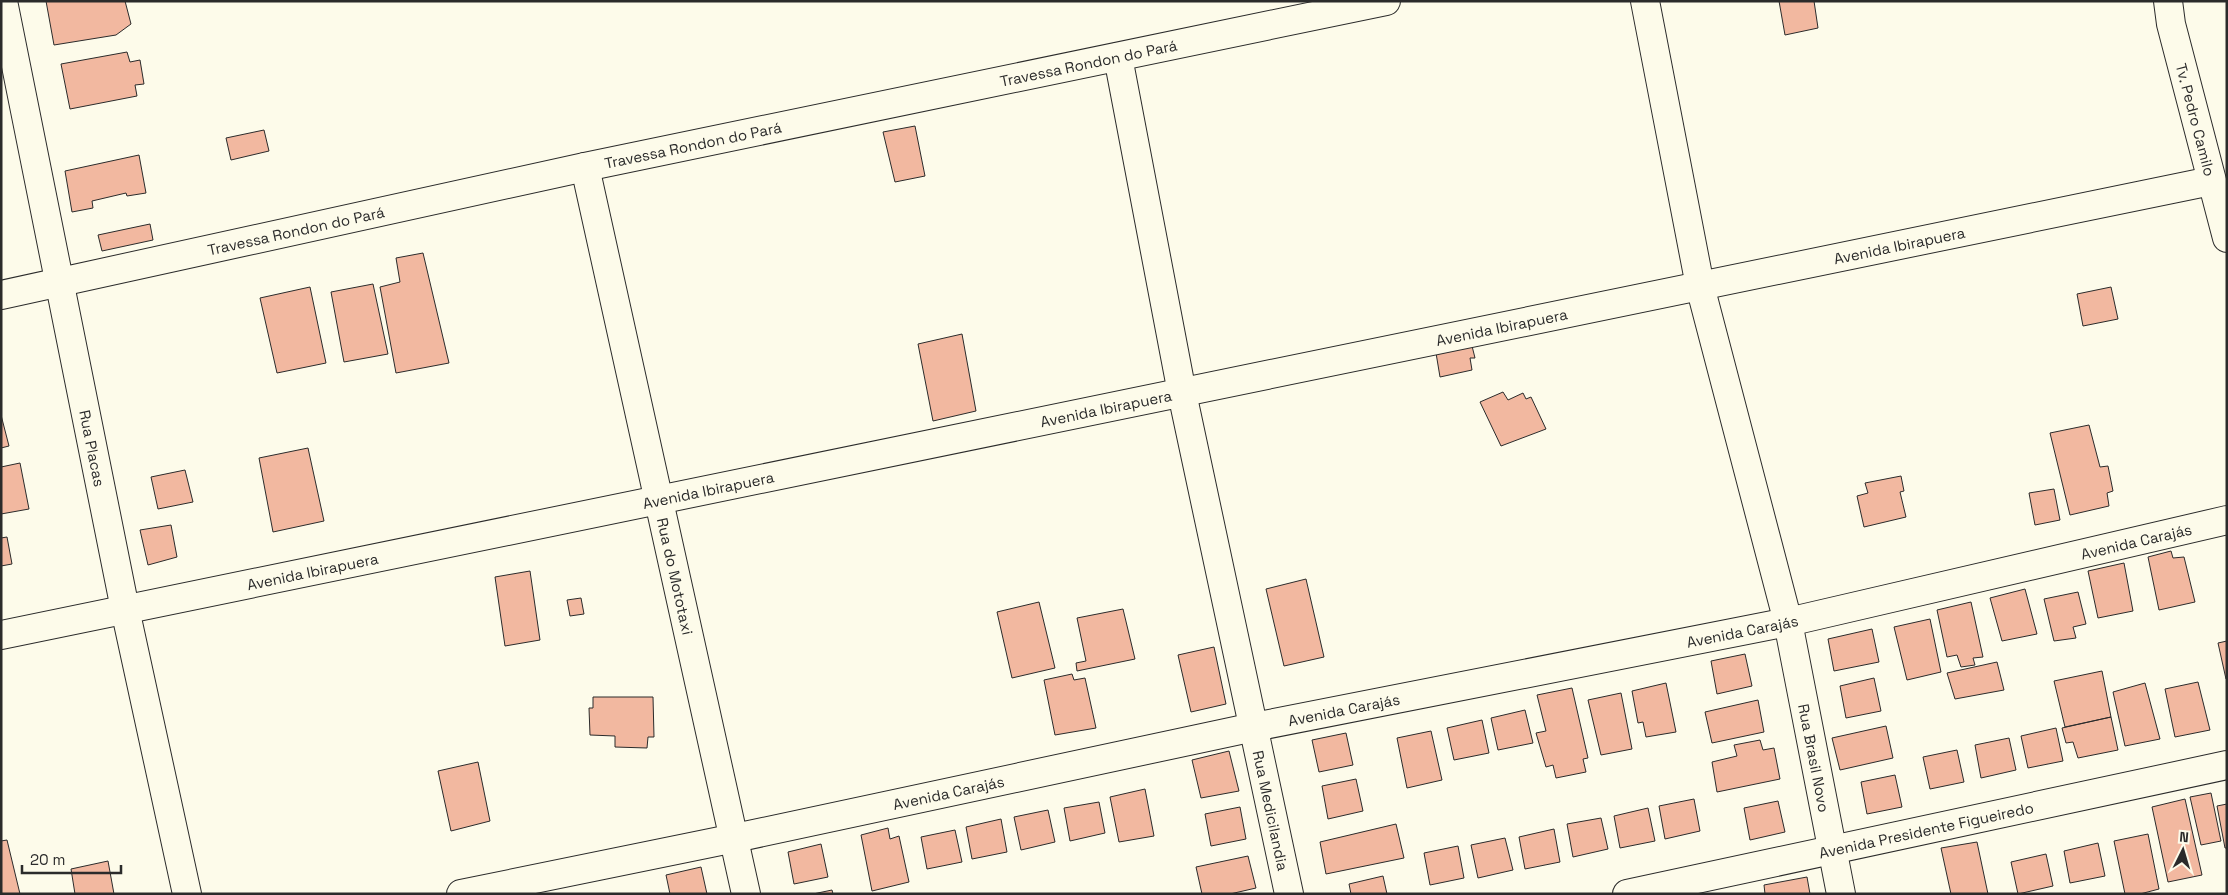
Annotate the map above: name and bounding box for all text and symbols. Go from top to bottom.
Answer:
street label: Travessa Rondon do Pará [998,35,1179,90]
street label: Tv. Pedro Camilo [2172,61,2220,178]
street label: Travessa Rondon do Pará [602,117,784,172]
street label: Travessa Rondon do Pará [206,202,387,259]
street label: Avenida Ibirapuera [1832,222,1967,268]
street label: Avenida Ibirapuera [1434,304,1569,349]
street label: Avenida Ibirapuera [1038,385,1174,431]
street label: Rua Placas [76,408,110,488]
street label: Avenida Ibirapuera [641,467,776,512]
street label: Rua do Mototaxi [653,516,698,637]
street label: Avenida Carajás [2079,519,2194,563]
street label: Avenida Ibirapuera [245,548,380,594]
street label: Avenida Carajás [1685,610,1800,651]
street label: Avenida Carajás [1286,689,1401,730]
street label: Rua Brasil Novo [1795,702,1834,814]
street label: Rua Medicilandia [1249,749,1293,873]
street label: Avenida Carajás [891,771,1006,813]
street label: Avenida Presidente Figueiredo [1817,797,2035,862]
north arrow [2158,825,2208,875]
text: N [2179,828,2190,846]
scale bar [22,842,121,874]
text: 20 m [30,850,65,869]

